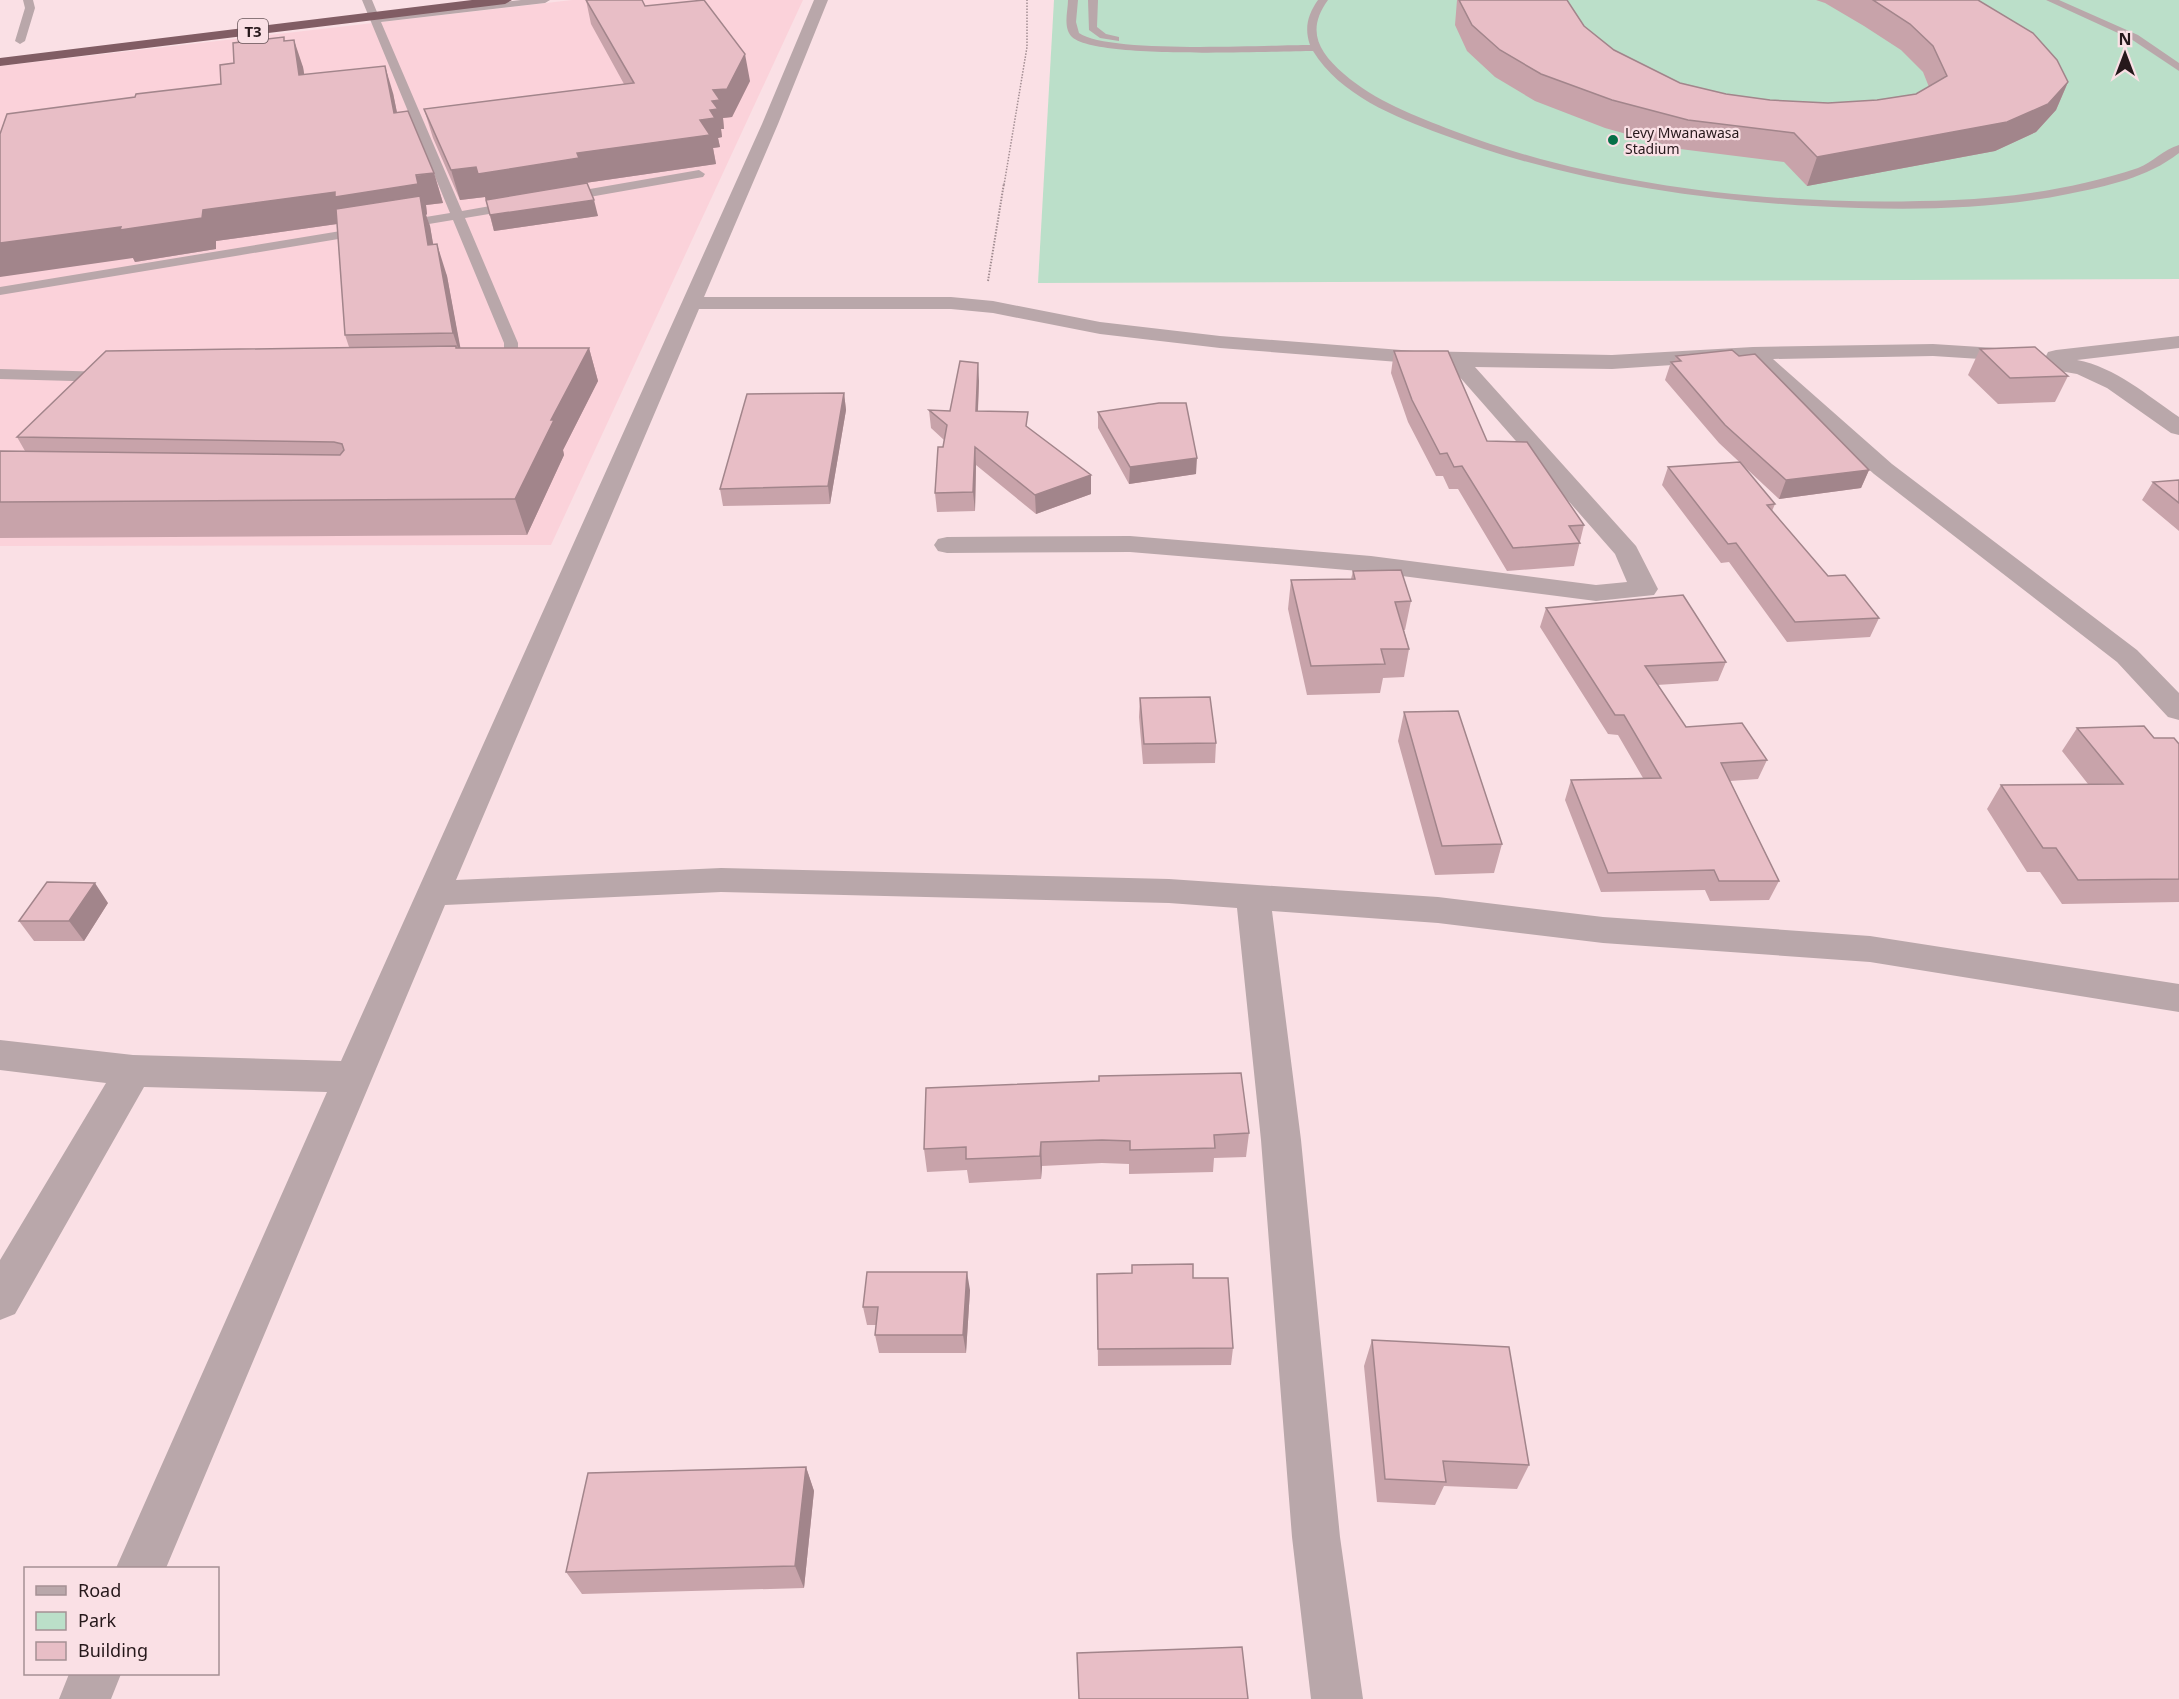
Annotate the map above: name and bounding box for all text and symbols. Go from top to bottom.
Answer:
road number: T3 [238,19,268,43]
north arrow [2095,24,2155,84]
text: N [2118,28,2132,50]
place label: Levy Mwanawasa Stadium [1625,123,1739,158]
marker: Levy Mwanawasa Stadium [1606,133,1620,147]
legend [24,1567,219,1675]
text: Road [78,1578,121,1602]
text: Park [78,1608,116,1632]
text: Building [78,1638,148,1662]

